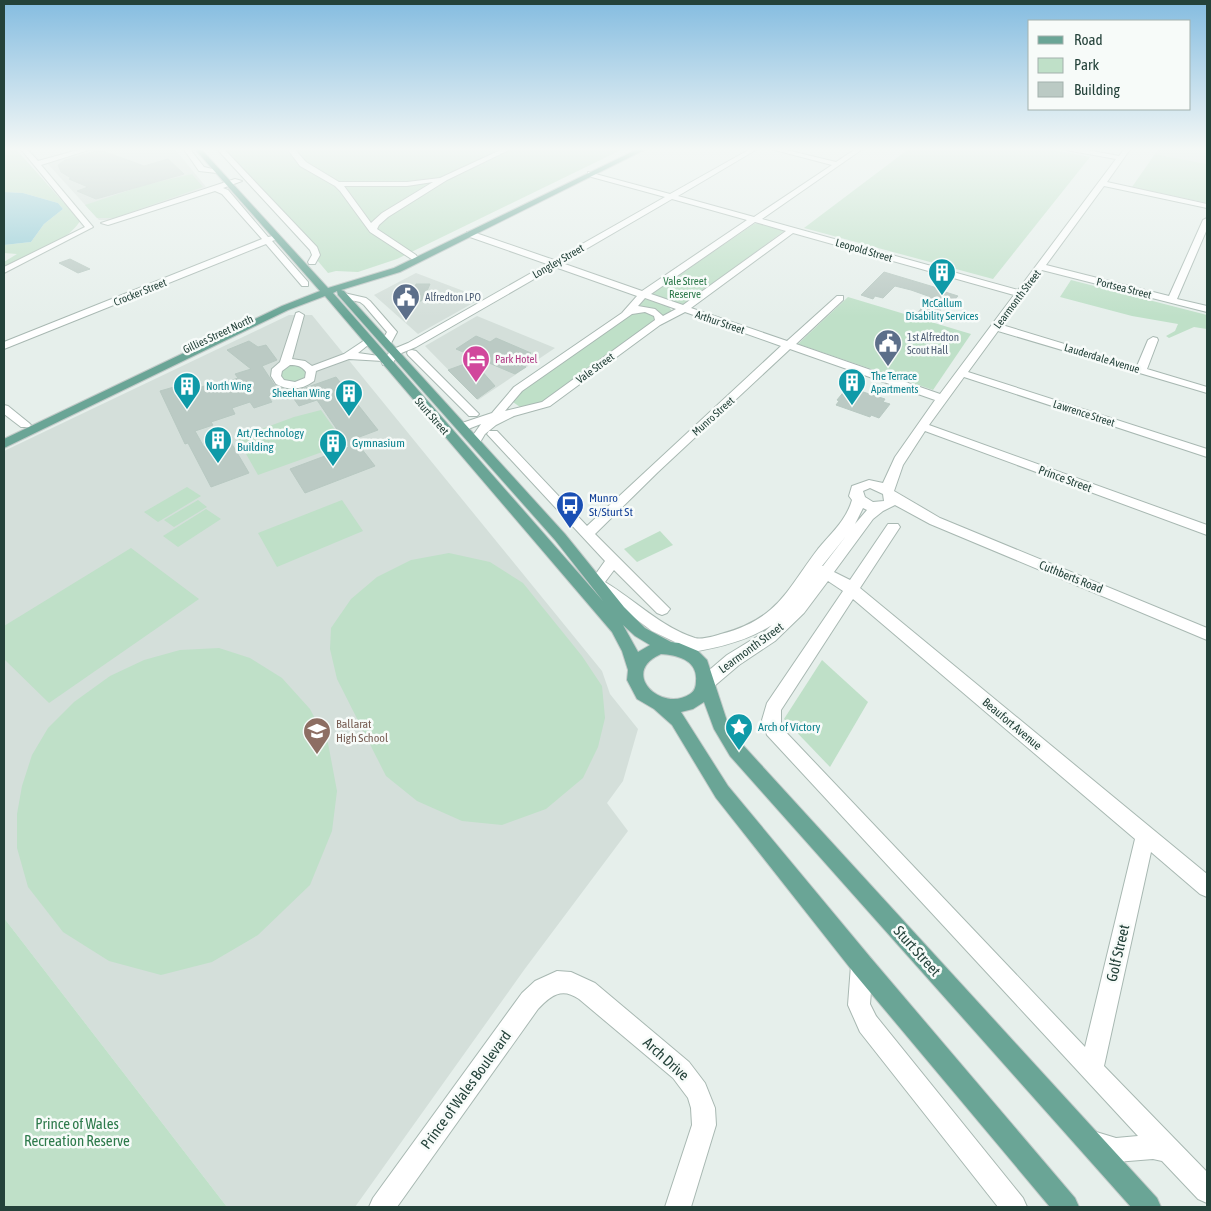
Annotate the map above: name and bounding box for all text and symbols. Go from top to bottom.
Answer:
legend [1028,20,1191,110]
text: Road [1074,31,1103,48]
text: Park [1074,56,1099,73]
text: Building [1074,81,1120,98]
street label: Leopold Street [834,236,894,264]
street label: Longley Street [530,241,586,281]
building icon: McCallum Disability Services [927,257,957,296]
street label: Learmonth Street [991,267,1043,331]
park label: Vale Street Reserve [663,275,707,300]
street label: Portsea Street [1095,275,1153,301]
street label: Crocker Street [112,276,168,308]
public building icon: Alfredton LPO [391,282,421,321]
place label: Alfredton LPO [425,291,481,303]
place label: McCallum Disability Services [906,297,979,322]
street label: Arthur Street [694,308,746,336]
street label: Gillies Street North [181,312,255,356]
public building icon: 1st Alfredton Scout Hall [873,328,903,367]
place label: 1st Alfredton Scout Hall [907,331,959,356]
street label: Lauderdale Avenue [1063,341,1141,375]
hotel icon: Park Hotel [461,344,491,383]
street label: Vale Street [574,350,616,386]
place label: Park Hotel [495,353,537,365]
building icon: The Terrace Apartments [837,367,867,406]
place label: The Terrace Apartments [871,370,918,395]
building icon: North Wing [172,371,202,410]
building icon: Sheehan Wing [334,378,364,417]
place label: North Wing [206,380,252,392]
place label: Sheehan Wing [272,387,330,399]
street label: Munro Street [690,394,736,438]
street label: Sturt Street [413,395,451,437]
street label: Lawrence Street [1052,397,1116,429]
building icon: Art/Technology Building [203,425,233,464]
place label: Art/Technology Building [237,426,304,454]
building icon: Gymnasium [318,428,348,467]
place label: Gymnasium [352,436,405,450]
street label: Prince Street [1036,463,1094,495]
bus stop icon: Munro St/Sturt St [555,490,585,529]
place label: Munro St/Sturt St [589,491,633,519]
street label: Cuthberts Road [1037,558,1105,596]
street label: Learmonth Street [716,620,787,676]
street label: Beaufort Avenue [979,695,1045,753]
place icon: Arch of Victory [724,712,754,751]
school or university icon: Ballarat High School [302,716,332,755]
place label: Ballarat High School [336,717,389,745]
place label: Arch of Victory [758,720,821,734]
street label: Sturt Street [890,922,944,979]
street label: Golf Street [1103,923,1132,983]
street label: Prince of Wales Boulevard [417,1027,514,1152]
street label: Arch Drive [640,1034,693,1084]
park label: Prince of Wales Recreation Reserve [24,1115,130,1149]

